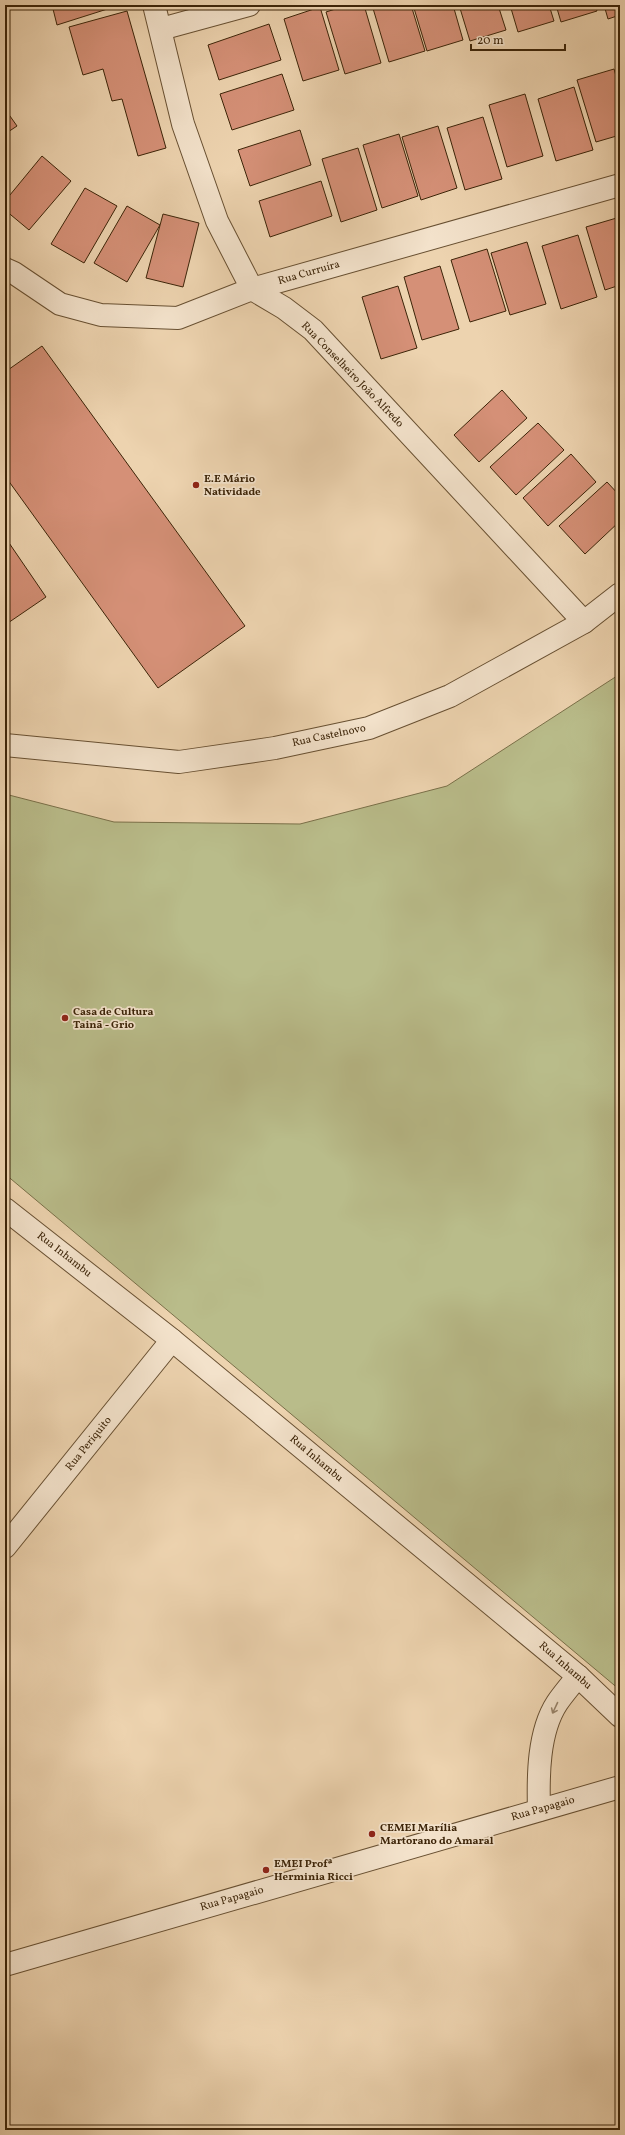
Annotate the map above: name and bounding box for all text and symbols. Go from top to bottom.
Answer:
scale bar [471,26,565,52]
text: 20 m [477,33,504,49]
street label: Rua Curruíra [276,257,342,289]
street label: Rua Conselheiro João Alfredo [297,319,407,431]
place label: E.E Mário Natividade [204,472,261,500]
marker: E.E Mário Natividade [191,480,201,490]
street label: Rua Castelnovo [291,721,367,751]
place label: Casa de Cultura Tainã - Grio [73,1005,154,1033]
marker: Casa de Cultura Tainã - Grio [60,1013,70,1023]
street label: Rua Inhambu [33,1229,95,1281]
street label: Rua Periquito [62,1414,116,1474]
street label: Rua Inhambu [286,1432,346,1486]
street label: Rua Inhambu [535,1639,595,1693]
one-way arrow [551,1701,559,1713]
street label: Rua Papagaio [510,1793,577,1825]
place label: CEMEI Marília Martorano do Amaral [380,1821,494,1849]
marker: CEMEI Marília Martorano do Amaral [367,1829,377,1839]
place label: EMEI Profª Herminia Ricci [274,1857,353,1885]
marker: EMEI Profª Herminia Ricci [261,1865,271,1875]
street label: Rua Papagaio [199,1883,266,1915]

